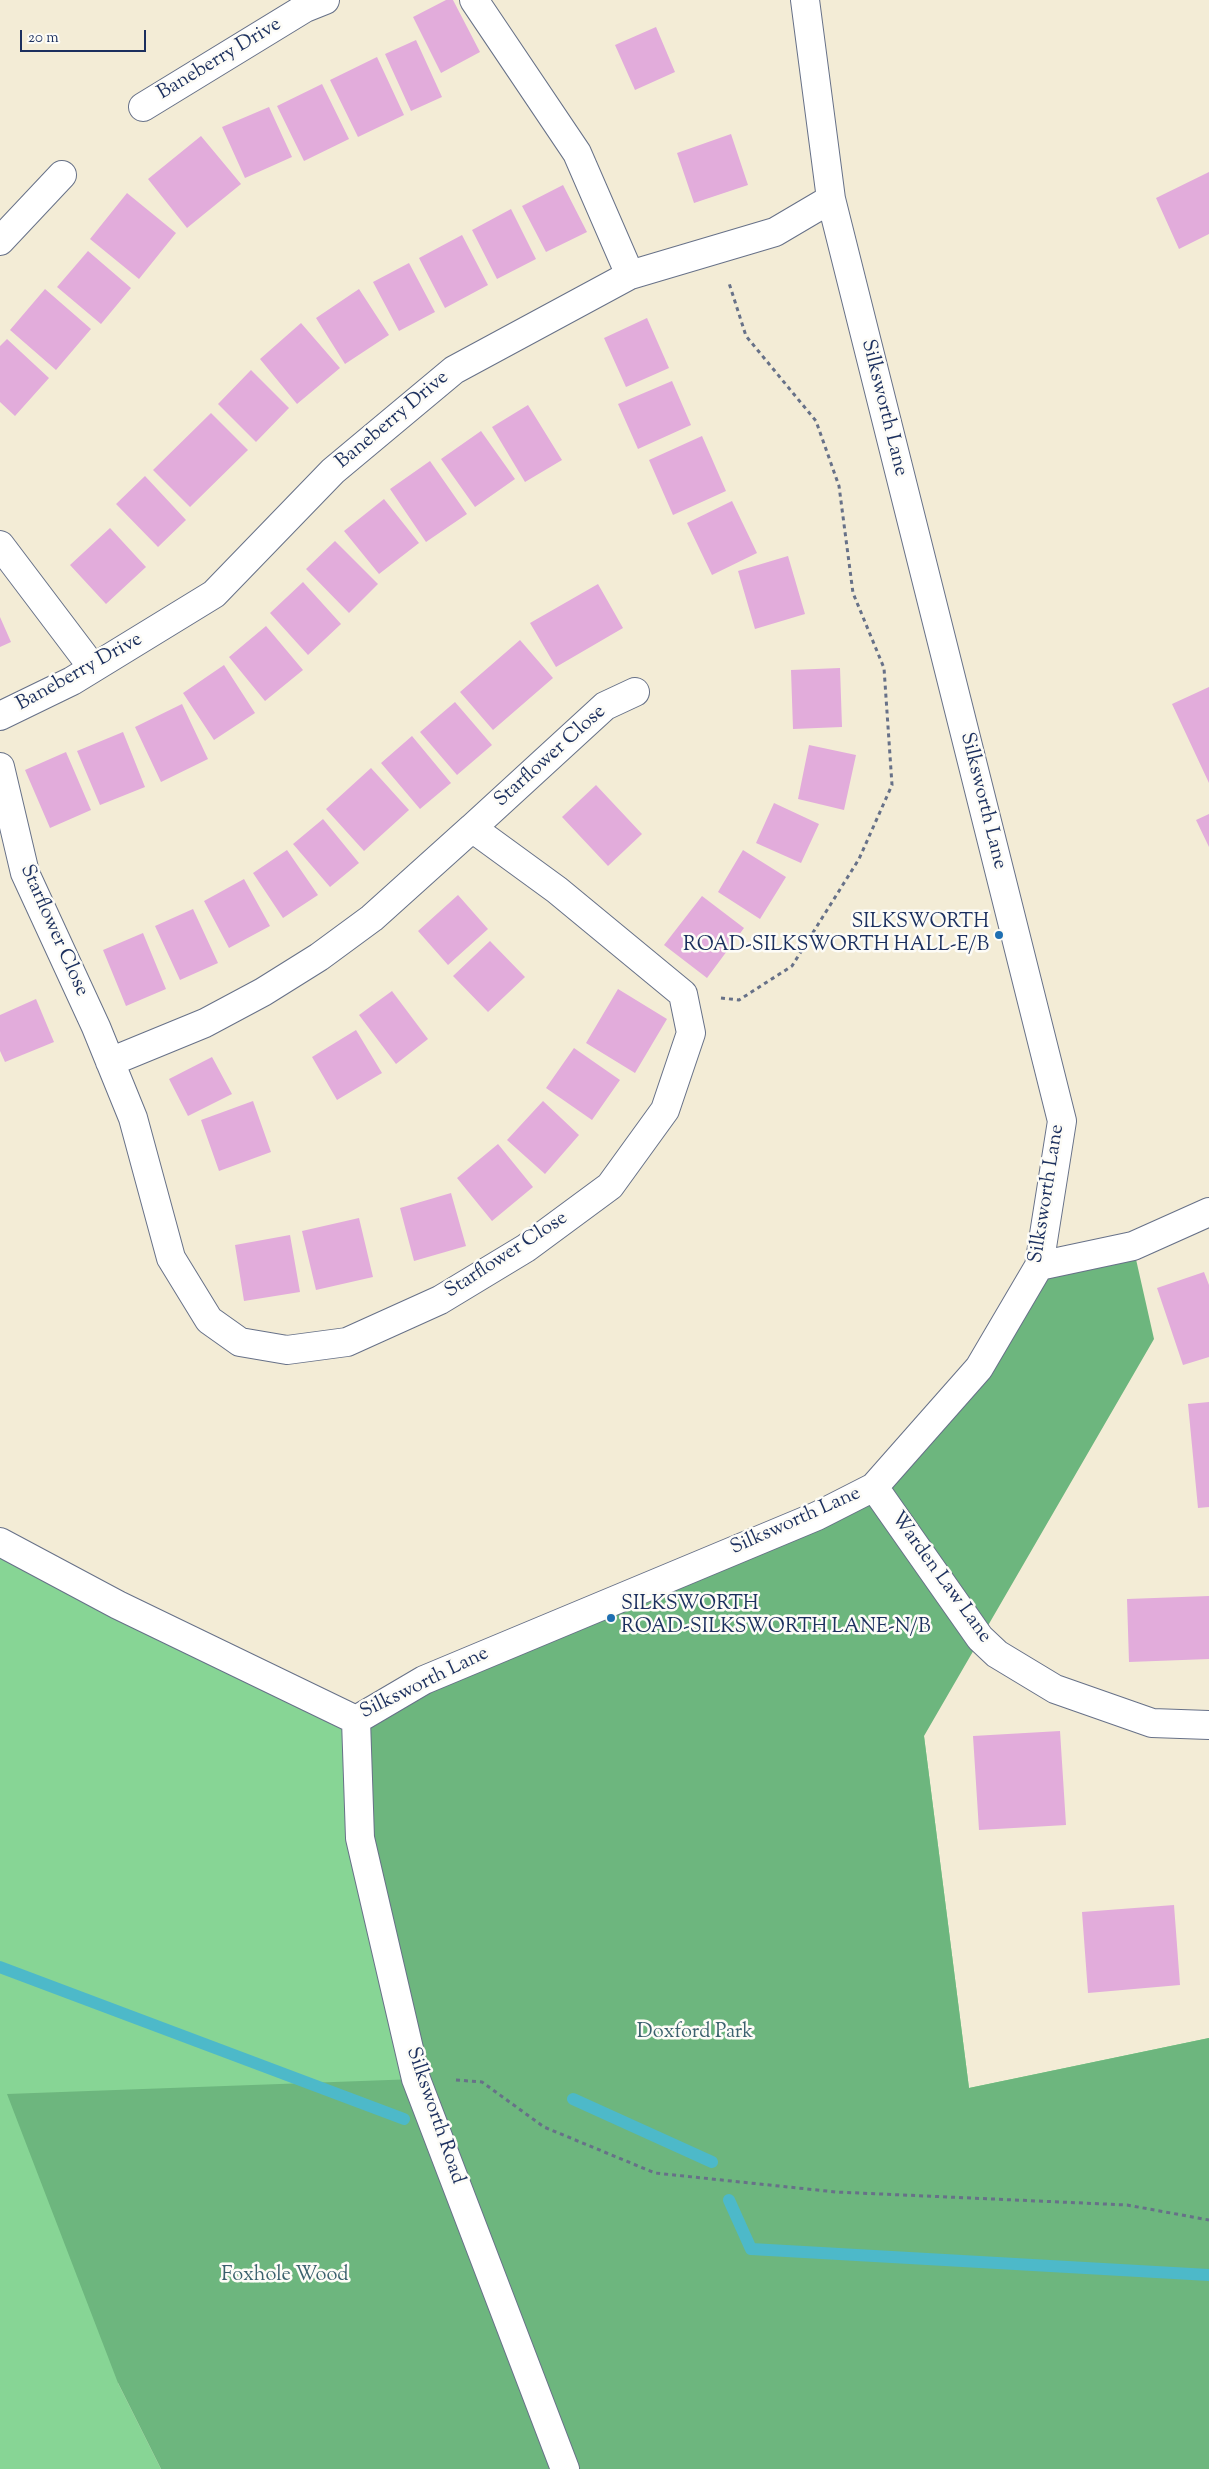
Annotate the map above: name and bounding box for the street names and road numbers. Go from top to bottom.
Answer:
street label: Baneberry Drive [154,14,286,106]
street label: Silksworth Lane [854,337,912,479]
street label: Baneberry Drive [332,367,454,475]
street label: Baneberry Drive [13,629,147,717]
street label: Starflower Close [490,701,612,813]
street label: Silksworth Lane [953,730,1011,872]
street label: Starflower Close [13,861,93,1001]
street label: Silksworth Lane [1025,1123,1071,1265]
street label: Starflower Close [441,1207,573,1305]
street label: Silksworth Lane [727,1483,865,1561]
street label: Warden Law Lane [884,1508,996,1648]
street label: Silksworth Lane [357,1643,493,1725]
street label: Silksworth Road [399,2045,469,2187]

